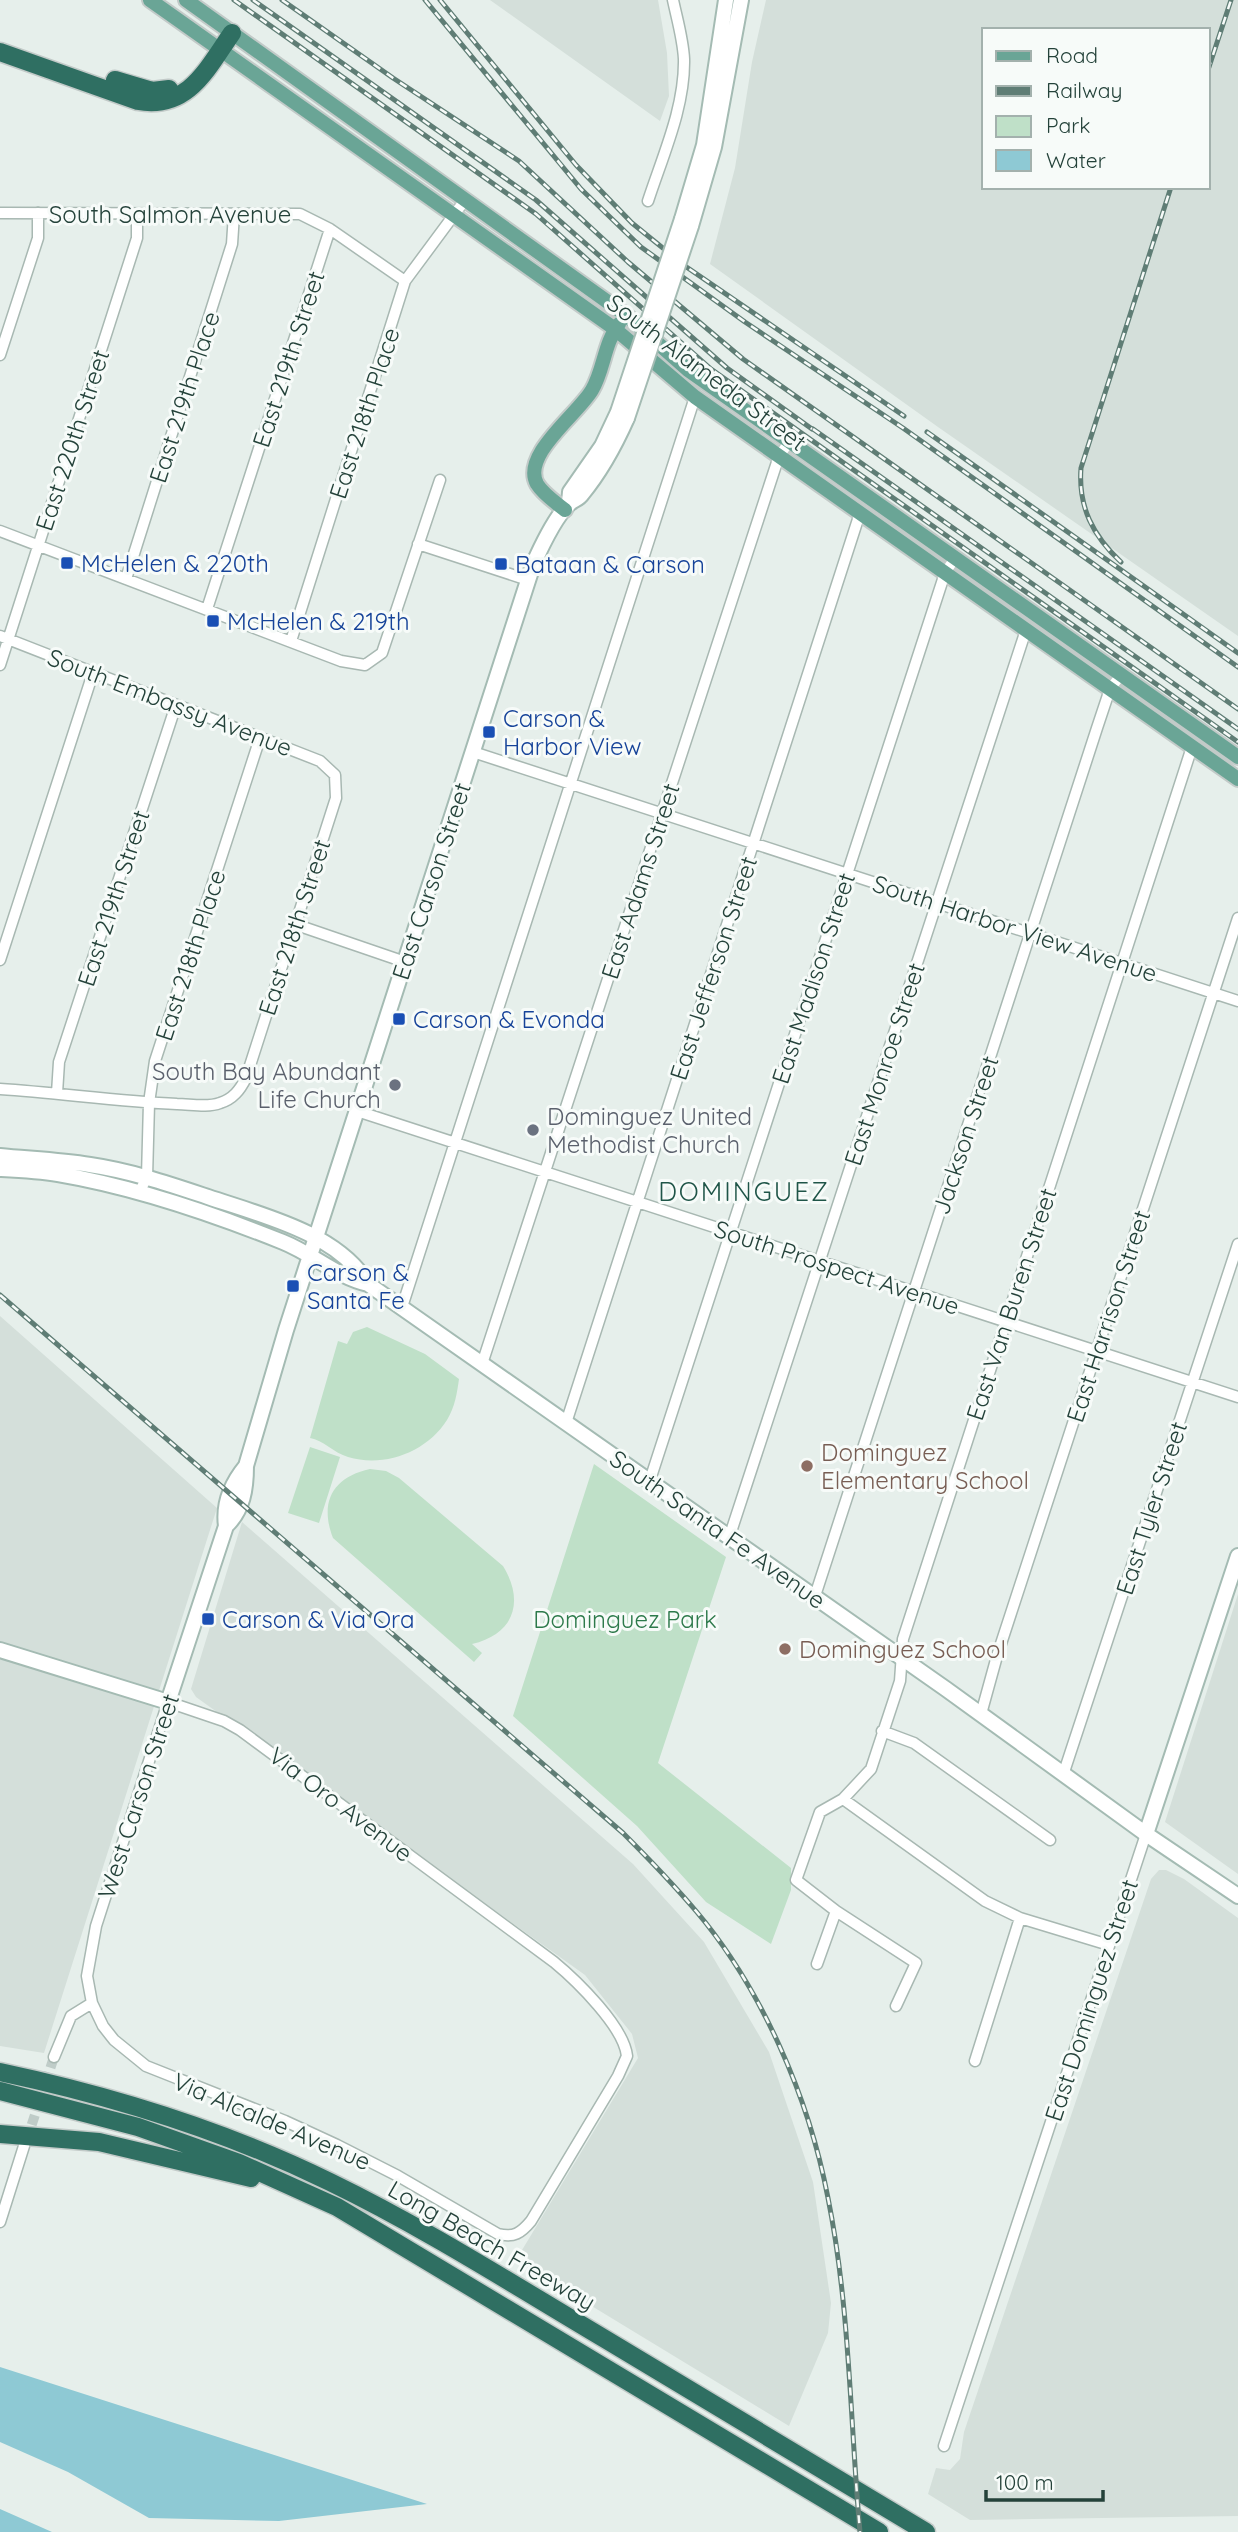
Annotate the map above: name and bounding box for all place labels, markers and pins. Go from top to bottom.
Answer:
place label: McHelen & 220th [81,548,269,578]
place label: Bataan & Carson [515,549,705,579]
marker: McHelen & 220th [59,555,75,571]
marker: Bataan & Carson [493,556,509,572]
place label: McHelen & 219th [227,606,410,636]
marker: McHelen & 219th [205,613,221,629]
place label: Carson & Harbor View [503,703,642,761]
marker: Carson & Harbor View [481,724,497,740]
place label: Carson & Evonda [413,1004,605,1034]
marker: Carson & Evonda [391,1011,407,1027]
place label: South Bay Abundant Life Church [152,1056,381,1114]
marker: South Bay Abundant Life Church [387,1077,403,1093]
place label: Dominguez United Methodist Church [547,1101,752,1159]
marker: Dominguez United Methodist Church [525,1122,541,1138]
place label: Carson & Santa Fe [307,1257,409,1315]
marker: Carson & Santa Fe [285,1278,301,1294]
place label: Dominguez Elementary School [821,1437,1029,1495]
marker: Dominguez Elementary School [799,1458,815,1474]
place label: Carson & Via Ora [222,1604,415,1634]
marker: Carson & Via Ora [200,1611,216,1627]
place label: Dominguez School [799,1634,1006,1664]
marker: Dominguez School [777,1641,793,1657]

